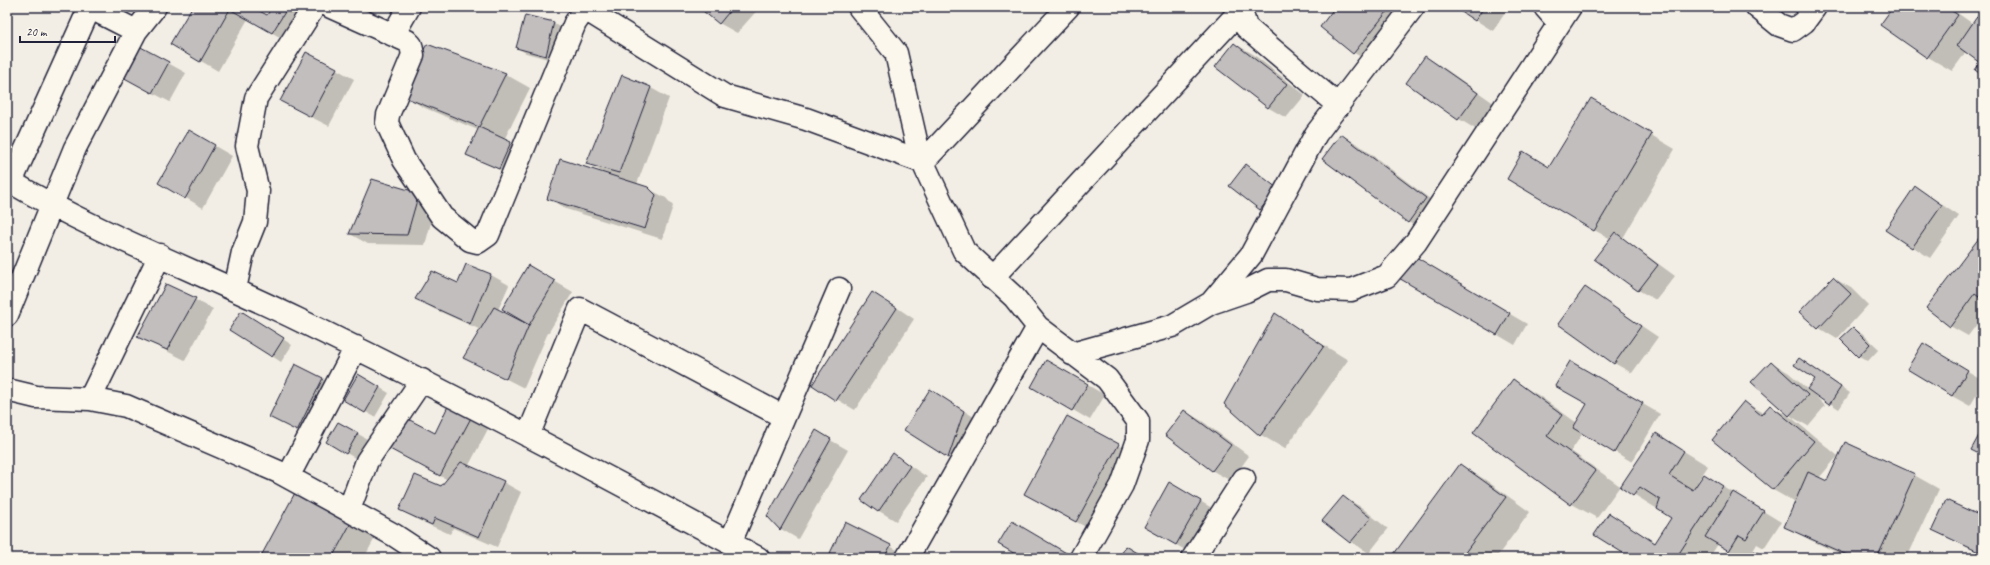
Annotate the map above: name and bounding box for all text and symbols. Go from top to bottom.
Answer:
scale bar [20,18,115,44]
text: 20 m [26,24,48,40]

